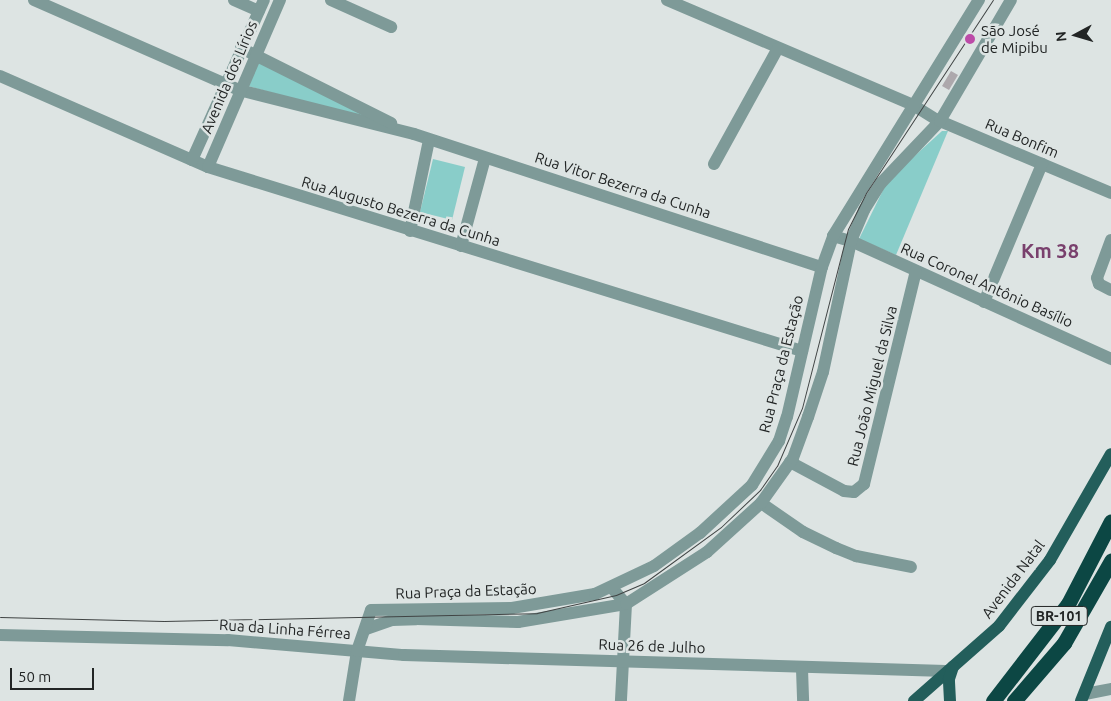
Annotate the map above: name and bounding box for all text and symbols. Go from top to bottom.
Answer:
north arrow [1051,10,1101,60]
street label: Avenida dos Lírios [197,18,261,136]
place label: São José de Mipibu [981,21,1048,56]
text: N [1053,31,1070,43]
marker: São José de Mipibu [963,32,977,46]
street label: Rua Bonfim [982,114,1062,162]
street label: Rua Vitor Bezerra da Cunha [533,148,713,222]
street label: Rua Augusto Bezerra da Cunha [299,172,503,250]
district label: Km 38 [1021,238,1079,262]
street label: Rua Coronel Antônio Basílio [898,239,1076,331]
street label: Rua Praça da Estação [755,293,807,435]
street label: Rua João Miguel da Silva [843,304,901,468]
street label: Avenida Natal [978,536,1048,622]
street label: Rua Praça da Estação [395,580,537,602]
road number: BR-101 [1030,604,1088,628]
street label: Rua da Linha Férrea [219,615,351,643]
street label: Rua 26 de Julho [598,635,706,657]
scale bar [12,658,96,690]
text: 50 m [18,668,51,685]

